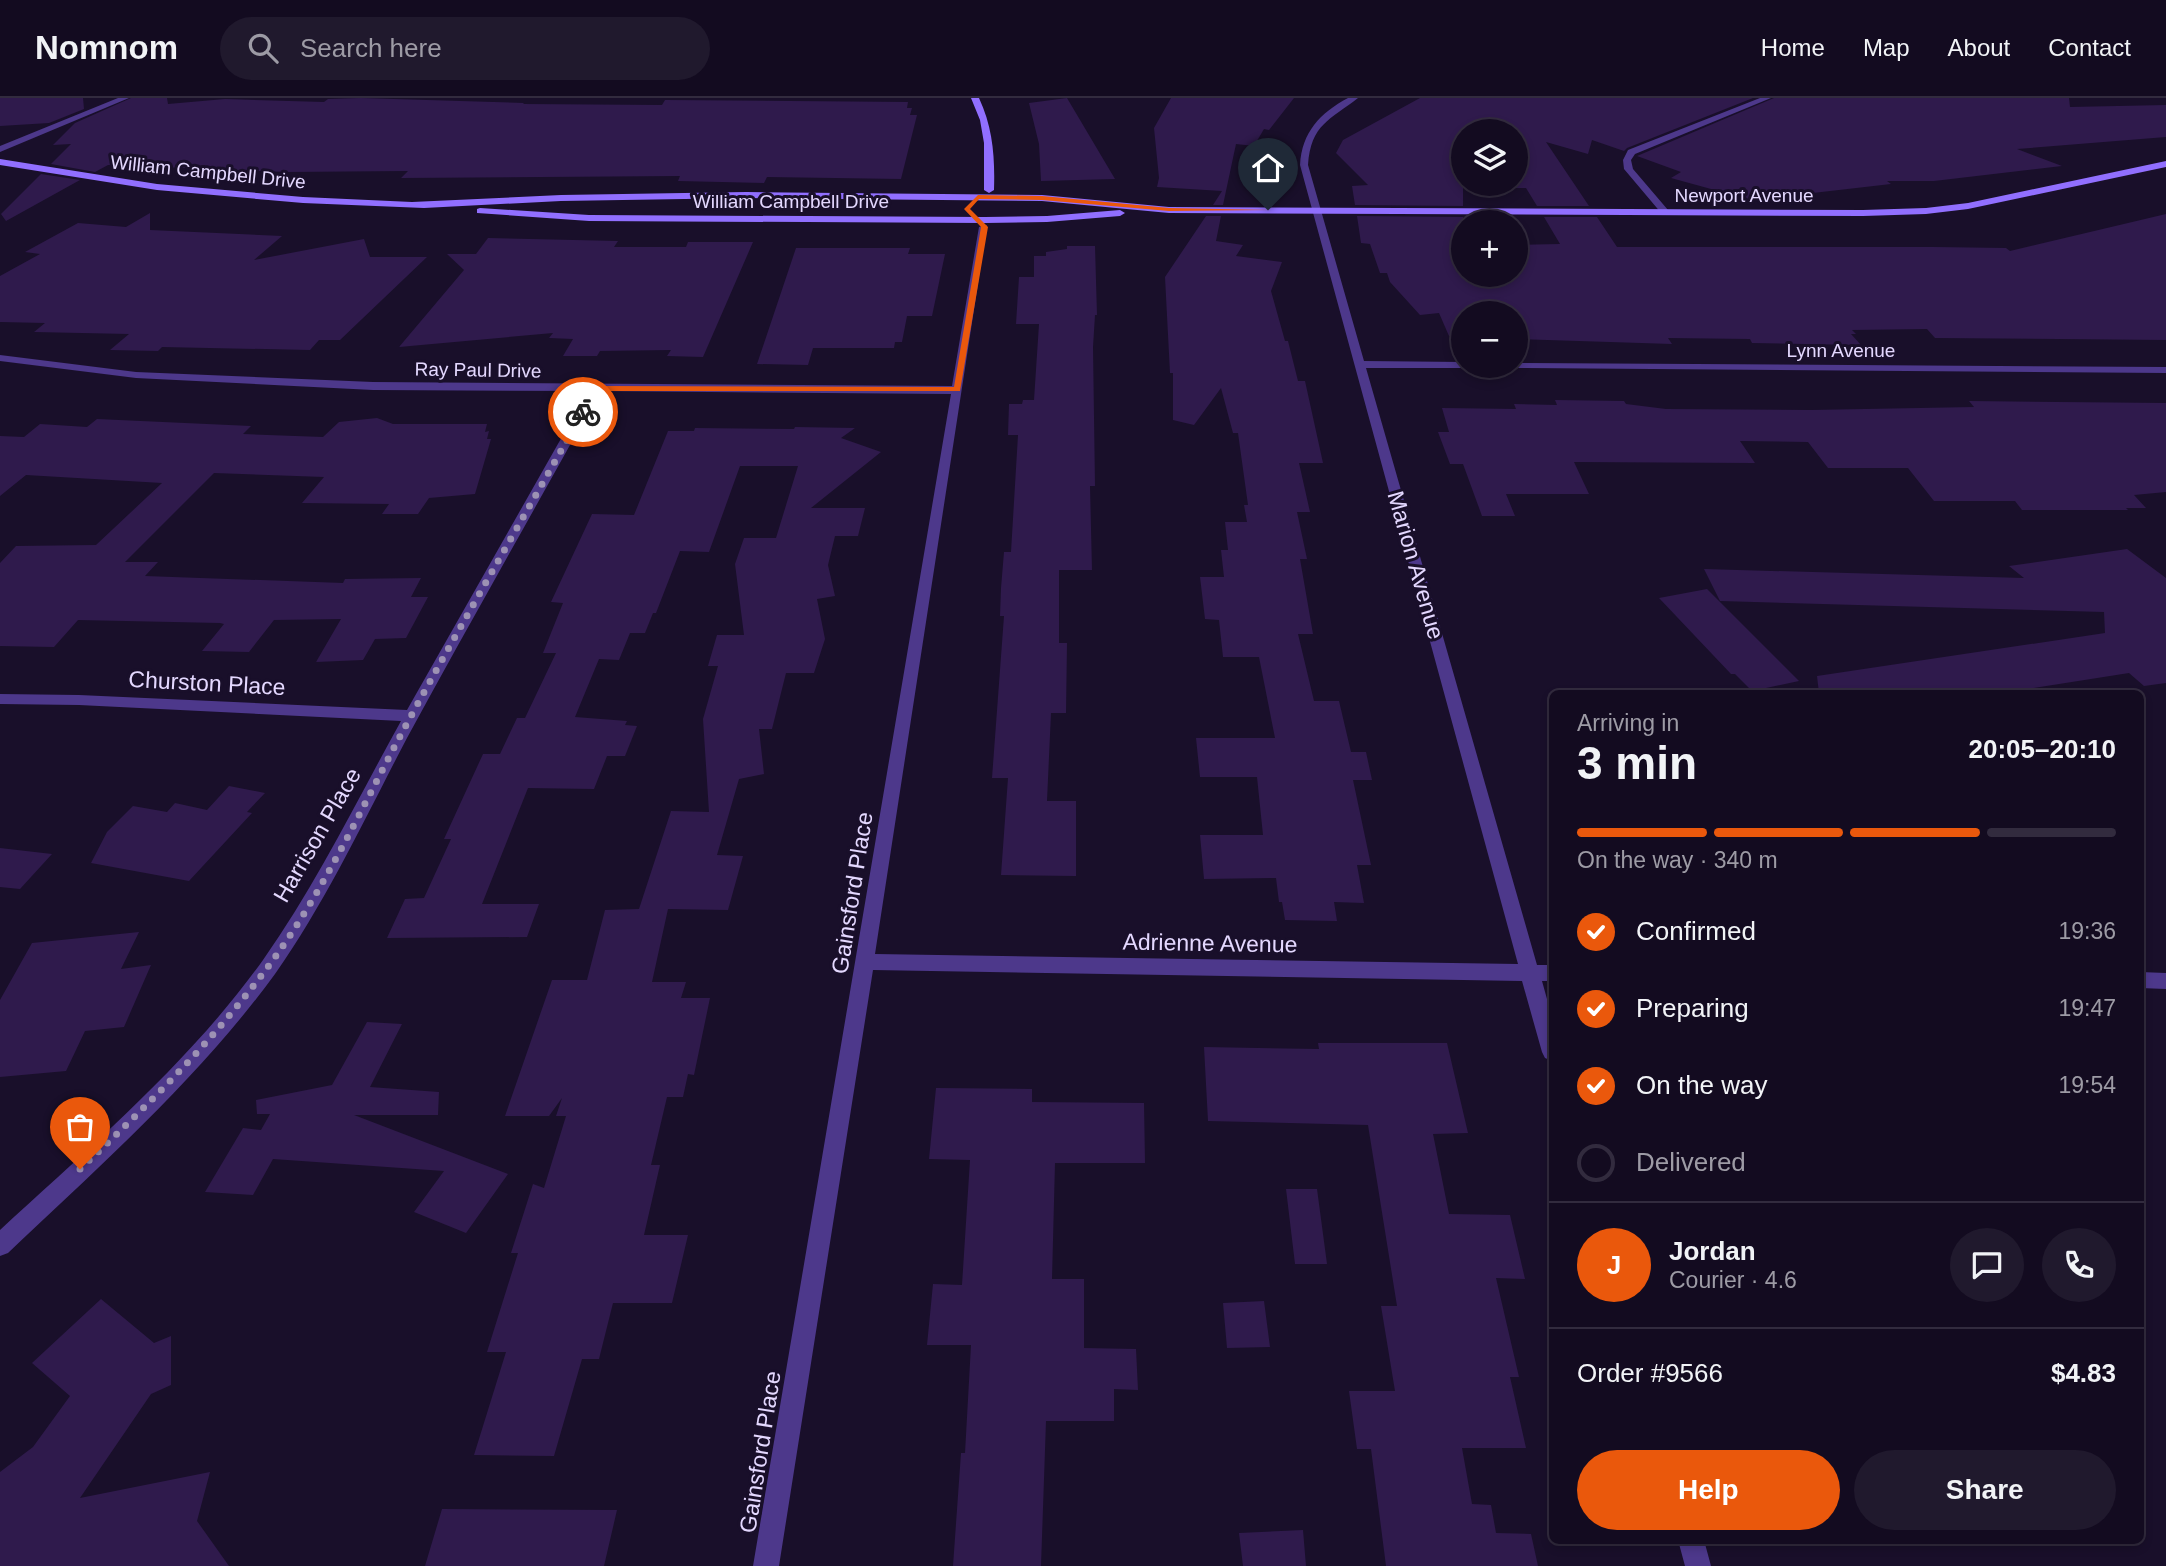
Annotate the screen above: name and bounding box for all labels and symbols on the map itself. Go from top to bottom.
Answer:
pin [1238,138,1298,210]
street label: William Campbell Drive [109,151,307,193]
street label: Newport Avenue [1674,185,1814,206]
street label: William Campbell Drive [693,191,889,212]
street label: Lynn Avenue [1787,340,1895,361]
street label: Ray Paul Drive [414,358,542,382]
courier [548,377,618,447]
street label: Marion Avenue [1382,488,1450,642]
street label: Churston Place [128,666,286,700]
street label: Harrison Place [268,763,366,907]
street label: Gainsford Place [826,810,878,976]
street label: Adrienne Avenue [1122,928,1298,958]
pin [50,1097,110,1169]
street label: Gainsford Place [734,1369,786,1535]

